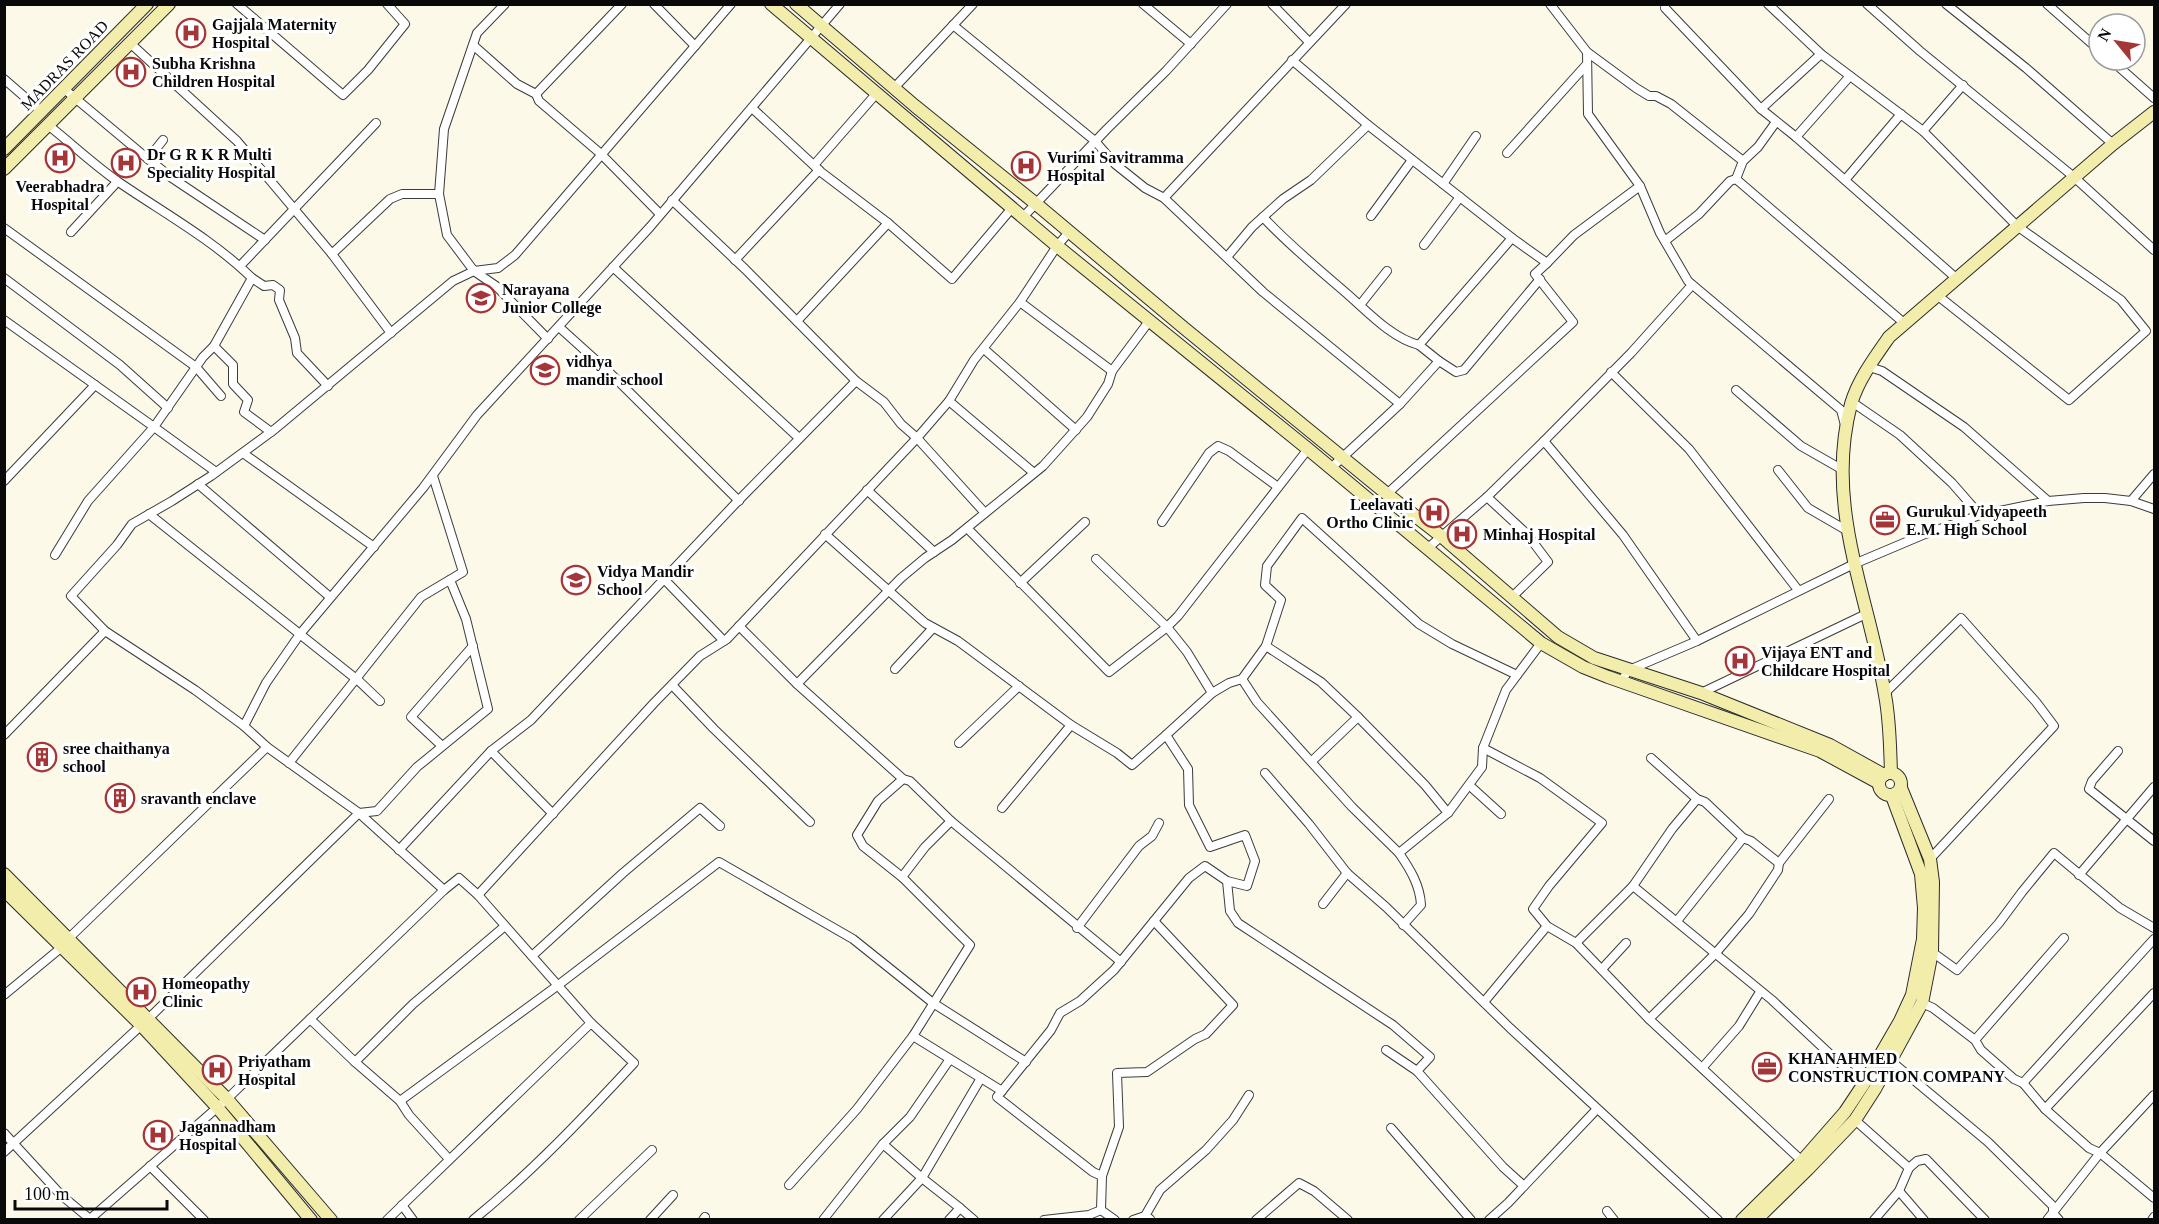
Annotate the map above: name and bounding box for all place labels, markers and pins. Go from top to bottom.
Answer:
place label: Gajjala Maternity Hospital [212,16,337,52]
hospital icon: Gajjala Maternity Hospital [175,17,207,49]
place label: Subha Krishna Children Hospital [152,55,275,91]
hospital icon: Subha Krishna Children Hospital [115,56,147,88]
hospital icon: Veerabhadra Hospital [44,142,76,174]
place label: Dr G R K R Multi Speciality Hospital [147,146,276,182]
hospital icon: Dr G R K R Multi Speciality Hospital [110,147,142,179]
place label: Vurimi Savitramma Hospital [1047,149,1184,185]
hospital icon: Vurimi Savitramma Hospital [1010,150,1042,182]
place label: Veerabhadra Hospital [15,178,105,214]
place label: Narayana Junior College [502,281,602,317]
school or university icon: Narayana Junior College [465,282,497,314]
place label: vidhya mandir school [566,353,664,388]
school or university icon: vidhya mandir school [529,354,561,386]
place label: Leelavati Ortho Clinic [1326,496,1414,531]
hospital icon: Leelavati Ortho Clinic [1418,497,1450,529]
place label: Gurukul Vidyapeeth E.M. High School [1906,503,2047,539]
office icon: Gurukul Vidyapeeth E.M. High School [1869,504,1901,536]
hospital icon: Minhaj Hospital [1446,518,1478,550]
place label: Minhaj Hospital [1483,526,1596,544]
place label: Vidya Mandir School [597,563,694,598]
school or university icon: Vidya Mandir School [560,564,592,596]
place label: Vijaya ENT and Childcare Hospital [1761,644,1891,680]
hospital icon: Vijaya ENT and Childcare Hospital [1724,645,1756,677]
place label: sree chaithanya school [63,740,170,775]
building icon: sree chaithanya school [26,741,58,773]
building icon: sravanth enclave [104,782,136,814]
place label: sravanth enclave [141,790,256,807]
place label: Homeopathy Clinic [162,975,250,1010]
hospital icon: Homeopathy Clinic [125,976,157,1008]
place label: KHANAHMED CONSTRUCTION COMPANY [1788,1050,2005,1085]
office icon: KHANAHMED CONSTRUCTION COMPANY [1751,1051,1783,1083]
place label: Priyatham Hospital [238,1053,312,1089]
hospital icon: Priyatham Hospital [201,1054,233,1086]
place label: Jagannadham Hospital [179,1118,277,1154]
hospital icon: Jagannadham Hospital [142,1119,174,1151]

